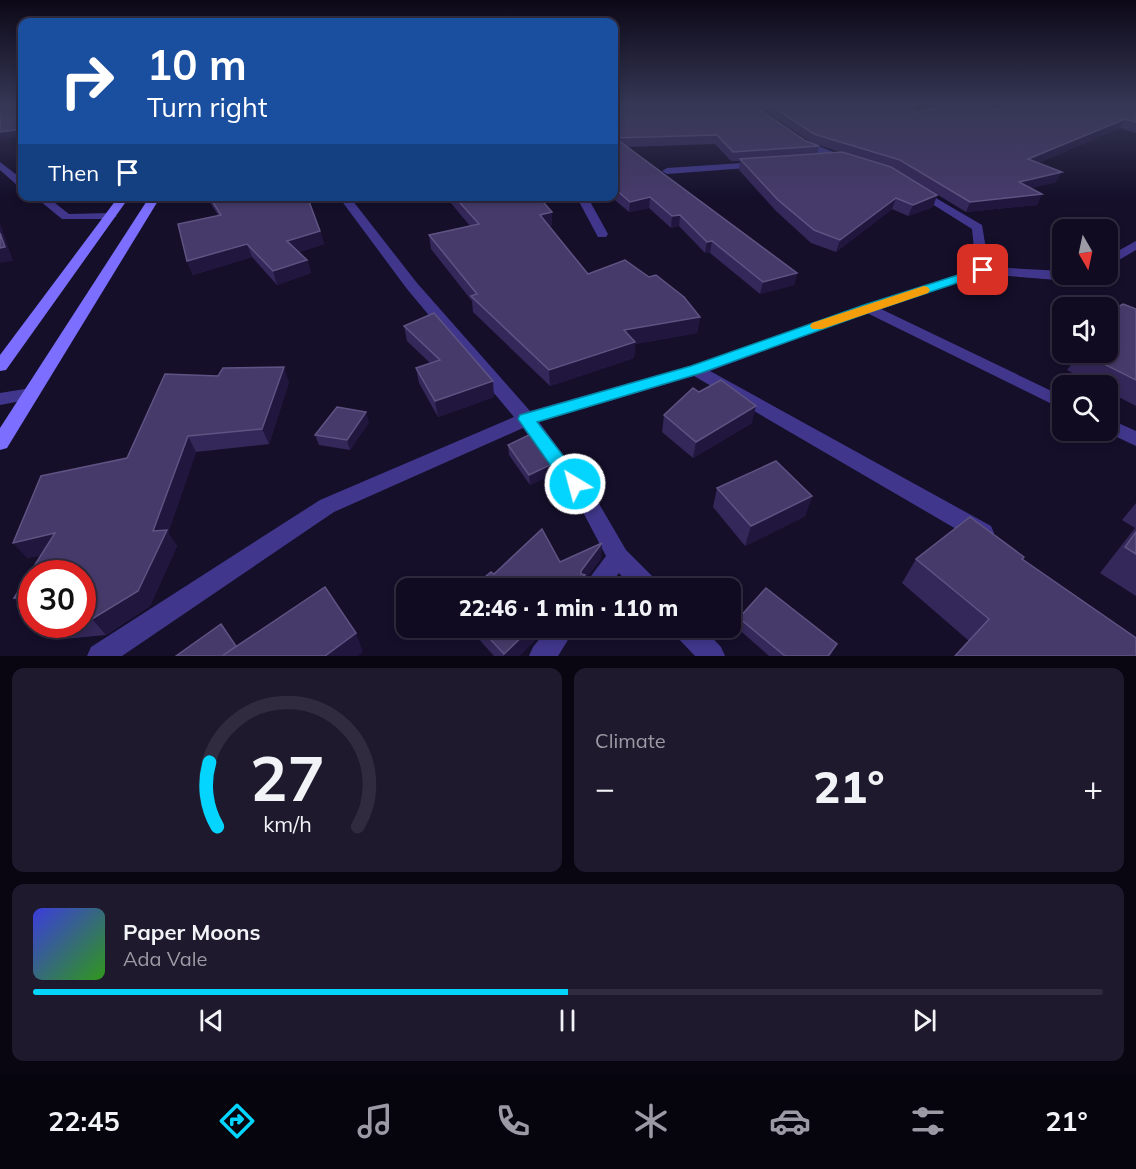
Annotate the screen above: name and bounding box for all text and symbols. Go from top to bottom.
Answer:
text: 10 m [147,38,247,91]
icon: right [48,42,126,120]
text: Turn right [147,90,267,124]
icon: arrive [111,156,144,189]
text: Then [48,159,99,187]
north arrow [1052,219,1118,285]
map controls [1052,219,1118,441]
pin [957,244,1008,295]
icon: arrive [966,253,999,286]
button: sound [1052,297,1118,363]
button: search [1052,375,1118,441]
position arrow [543,452,607,516]
speed limit sign: 30 [18,560,96,638]
text: 22:46 · 1 min · 110 m [459,594,678,622]
text: Climate [595,728,666,753]
text: 27 [250,738,324,817]
text: 21° [813,758,885,814]
text: − [595,767,615,808]
text: + [1083,767,1103,808]
text: km/h [263,810,311,837]
text: Paper Moons [123,918,261,946]
text: Ada Vale [123,946,207,971]
icon: previous [195,1004,228,1037]
icon: pause [551,1004,584,1037]
icon: next [908,1004,941,1037]
icon: directions [216,1100,258,1142]
icon: music [354,1100,396,1142]
icon: phone [492,1100,534,1142]
icon: climate [630,1100,672,1142]
icon: car [769,1100,811,1142]
icon: filters [907,1100,949,1142]
text: 22:45 [48,1104,120,1138]
text: 21° [1045,1104,1088,1138]

